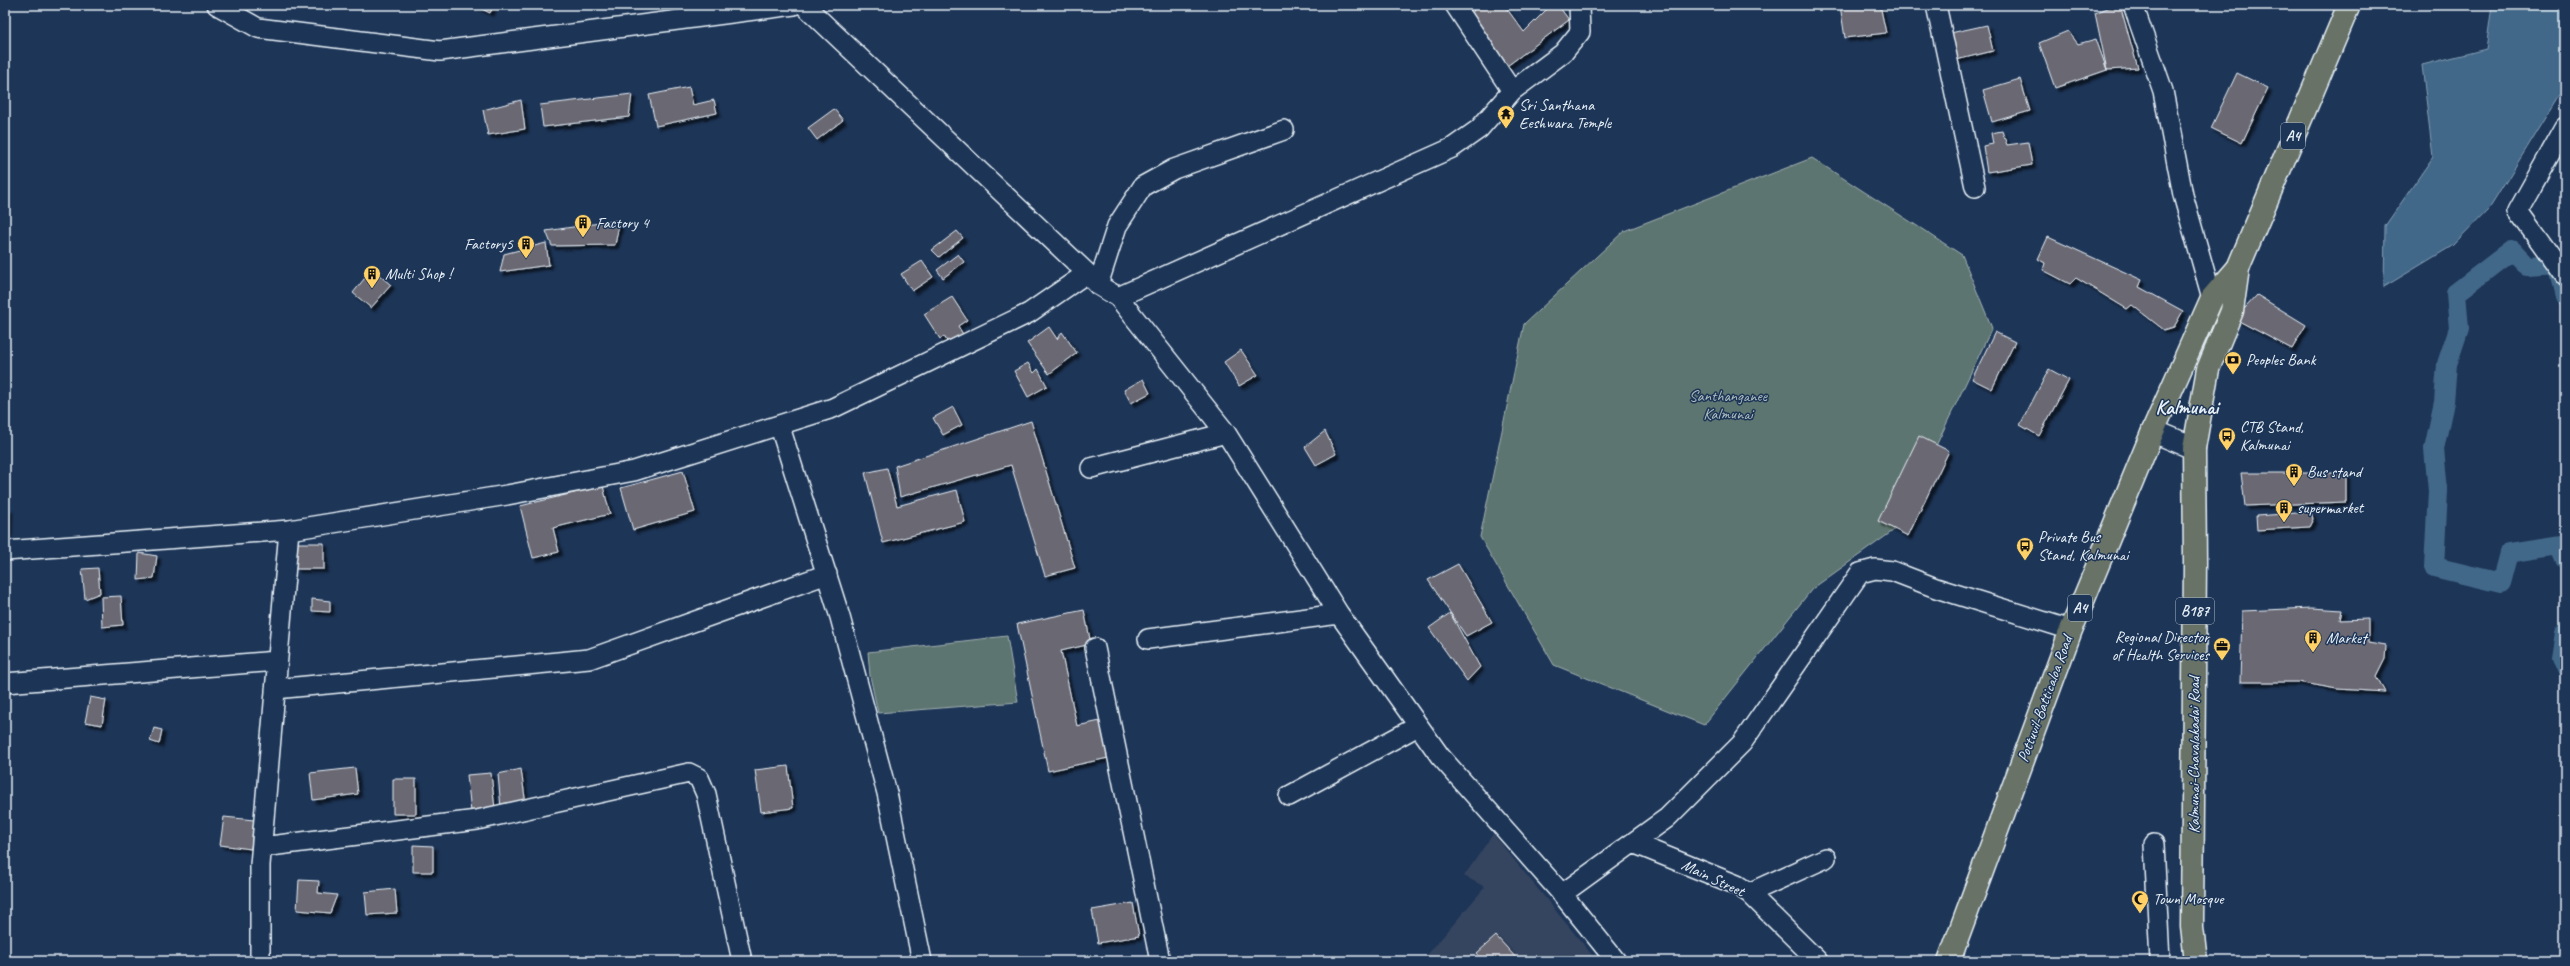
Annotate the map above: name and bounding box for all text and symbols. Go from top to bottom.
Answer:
place label: Sri Santhana Eeshwara Temple [1519,95,1613,133]
temple icon: Sri Santhana Eeshwara Temple [1496,104,1516,129]
road number: A4 [2281,123,2305,149]
building icon: Factory 4 [573,213,593,238]
place label: Factory 4 [596,213,650,233]
place label: Factory5 [464,234,514,254]
building icon: Factory5 [516,234,536,259]
building icon: Multi Shop ! [362,264,382,289]
place label: Multi Shop ! [385,264,455,284]
bank icon: Peoples Bank [2223,350,2243,375]
place label: Peoples Bank [2246,350,2317,370]
park label: Santhanganee Kalmunai [1689,386,1769,424]
district label: Kalmunai [2156,395,2222,420]
place label: CTB Stand, Kalmunai [2240,417,2304,455]
bus stop icon: CTB Stand, Kalmunai [2217,426,2237,451]
building icon: Bus stand [2284,462,2304,487]
place label: Bus stand [2307,462,2364,482]
building icon: supermarket [2274,498,2294,523]
place label: supermarket [2297,498,2365,518]
place label: Private Bus Stand, Kalmunai [2038,527,2130,565]
bus stop icon: Private Bus Stand, Kalmunai [2015,536,2035,561]
road number: A4 [2068,595,2092,621]
road number: B187 [2176,598,2214,624]
place label: Regional Director of Health Services [2112,627,2211,665]
building icon: Market [2303,628,2323,653]
place label: Market [2326,628,2369,648]
street label: Pottuvil-Batticaloa Road [2013,631,2078,765]
office icon: Regional Director of Health Services [2212,636,2232,661]
street label: Kalmunai-Chavalakadai Road [2184,674,2204,833]
street label: Main Street [1678,855,1749,902]
mosque icon: Town Mosque [2130,889,2150,914]
place label: Town Mosque [2153,889,2225,909]

